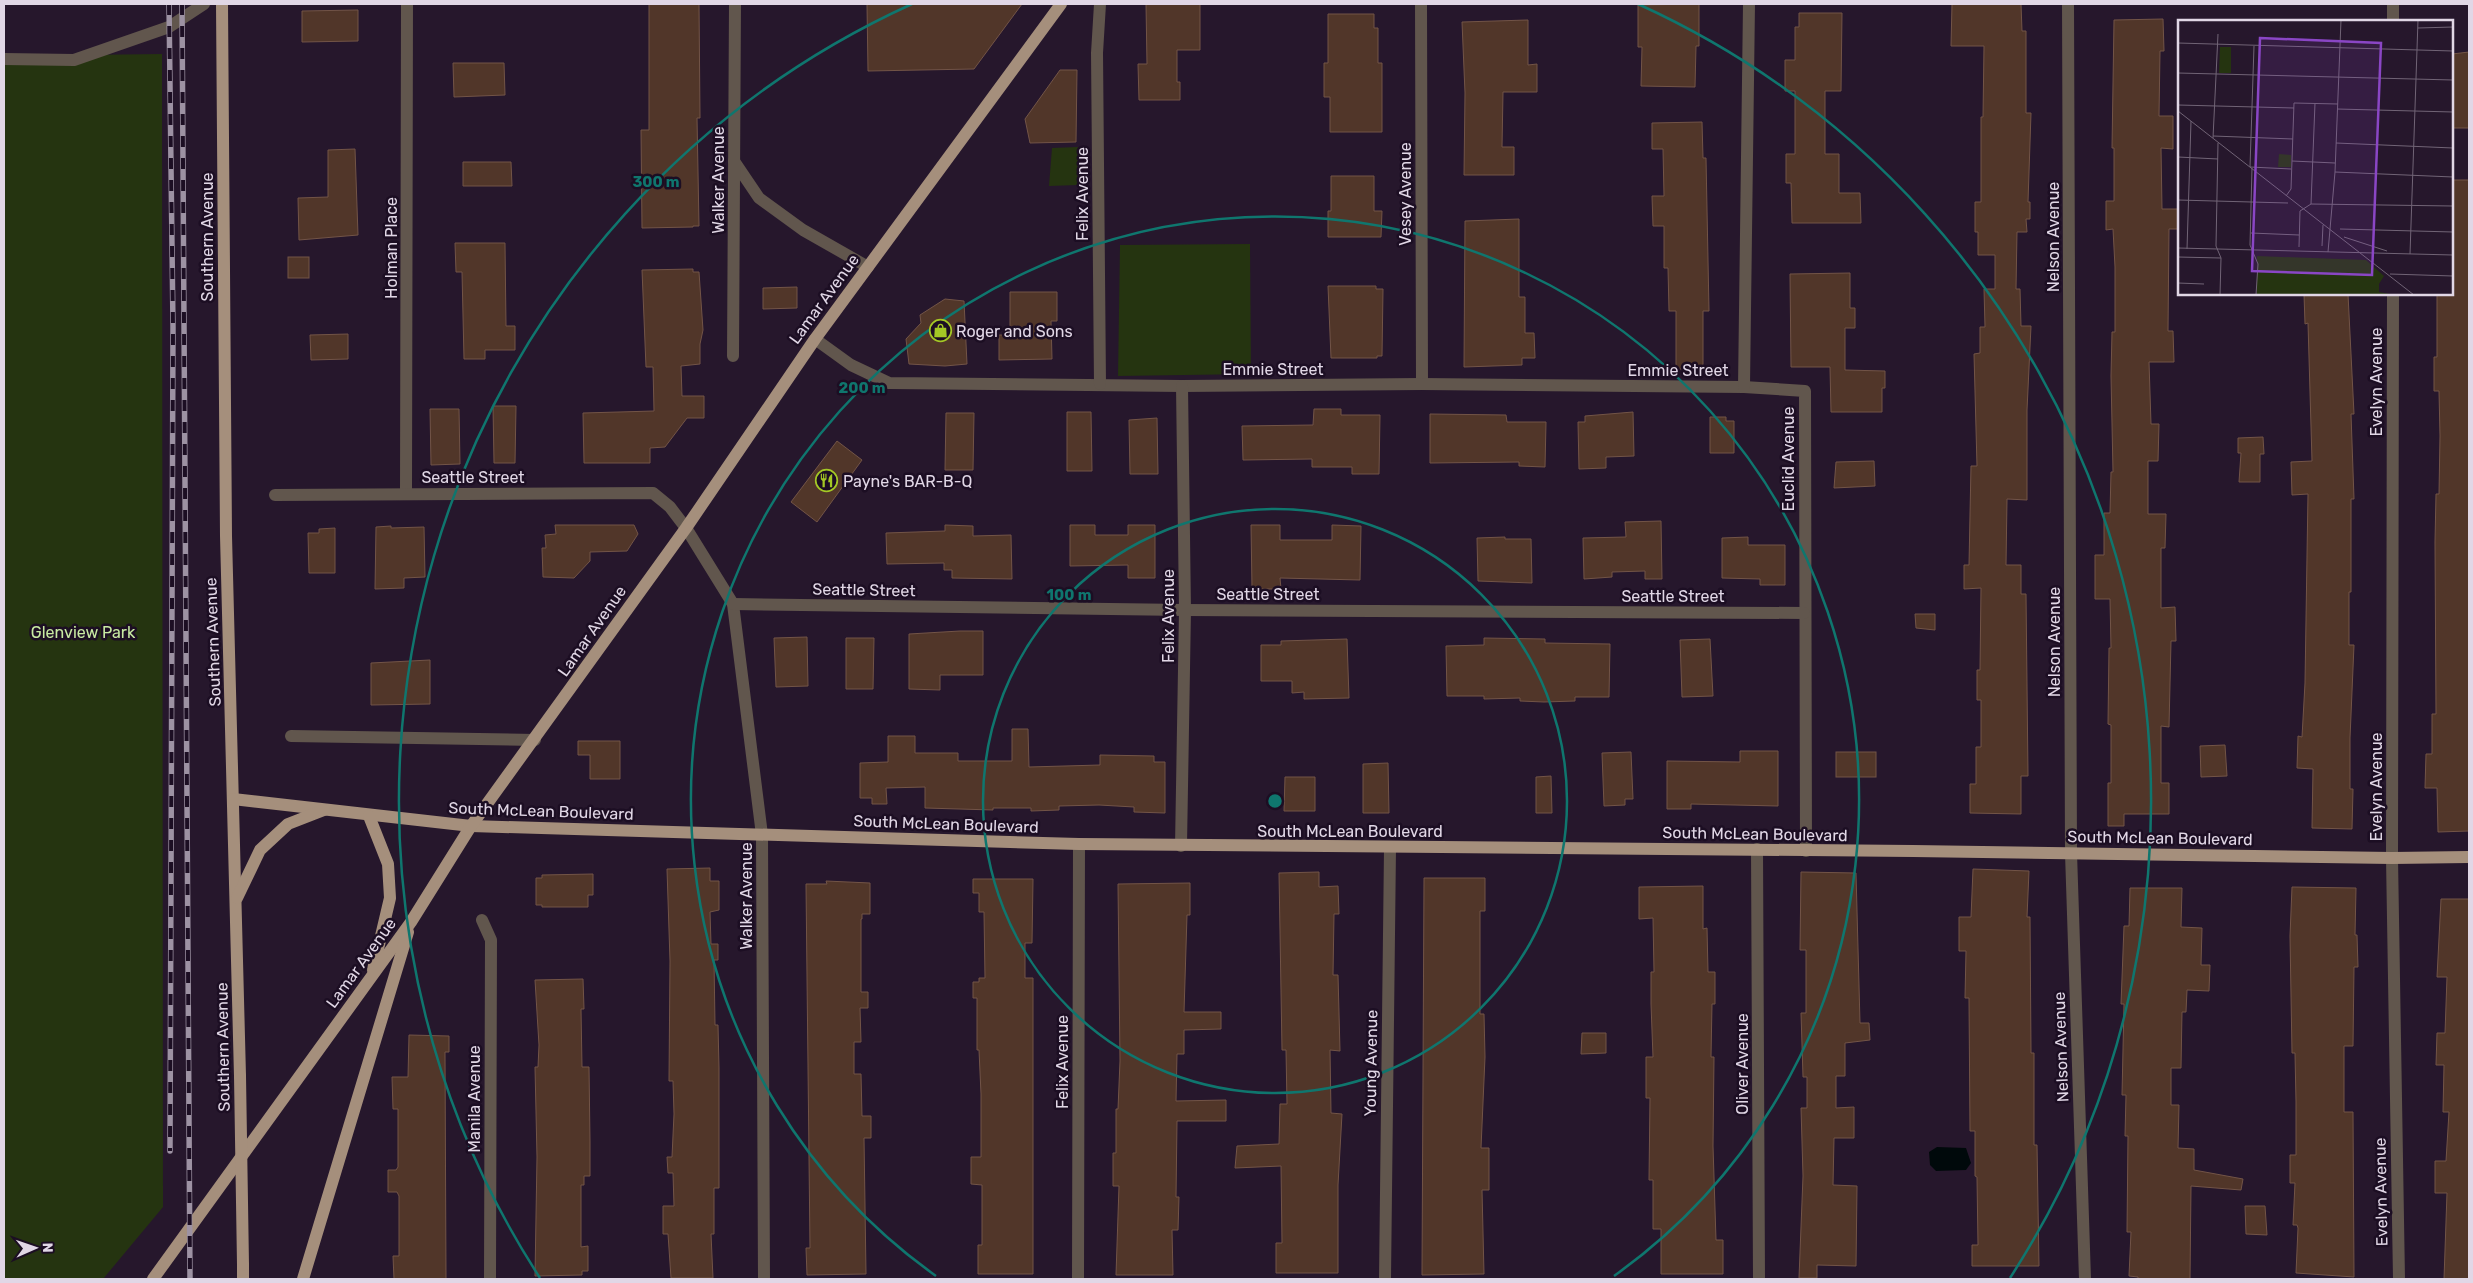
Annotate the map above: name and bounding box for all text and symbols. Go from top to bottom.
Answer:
inset map [2178,20,2453,295]
street label: Walker Avenue [709,126,728,234]
street label: Vesey Avenue [1396,142,1415,246]
street label: Felix Avenue [1073,147,1092,241]
street label: Southern Avenue [198,172,217,302]
text: 300 m [632,173,680,191]
street label: Nelson Avenue [2044,182,2063,292]
street label: Holman Place [382,197,401,299]
street label: Lamar Avenue [785,250,863,348]
shop icon: Roger and Sons [928,319,952,343]
place label: Roger and Sons [956,322,1073,341]
street label: Evelyn Avenue [2367,327,2386,436]
street label: Emmie Street [1222,360,1324,379]
street label: Emmie Street [1627,361,1729,380]
text: 200 m [838,379,886,397]
street label: Euclid Avenue [1779,407,1798,511]
street label: Seattle Street [421,468,525,487]
restaurant icon: Payne's BAR-B-Q [815,469,839,493]
place label: Payne's BAR-B-Q [843,472,972,491]
street label: Felix Avenue [1159,569,1178,663]
street label: Southern Avenue [201,577,225,707]
street label: Seattle Street [812,580,916,600]
street label: Lamar Avenue [554,582,630,680]
street label: Seattle Street [1216,585,1320,604]
text: 100 m [1047,586,1091,604]
street label: Seattle Street [1621,587,1725,606]
street label: Nelson Avenue [2045,587,2064,697]
park label: Glenview Park [31,623,136,642]
street label: Evelyn Avenue [2367,732,2386,841]
centre of rings [1266,792,1284,810]
street label: South McLean Boulevard [448,798,634,824]
street label: South McLean Boulevard [853,811,1039,837]
street label: South McLean Boulevard [1257,822,1443,841]
street label: South McLean Boulevard [1662,823,1848,845]
street label: South McLean Boulevard [2067,827,2253,849]
street label: Walker Avenue [737,842,756,950]
street label: Lamar Avenue [322,914,400,1012]
street label: Southern Avenue [212,982,234,1112]
street label: Nelson Avenue [2050,991,2072,1103]
street label: Young Avenue [1361,1010,1381,1116]
street label: Oliver Avenue [1733,1013,1752,1115]
street label: Felix Avenue [1053,1015,1072,1109]
street label: Manila Avenue [465,1045,484,1153]
street label: Evelyn Avenue [2371,1137,2391,1247]
north arrow [10,1223,60,1273]
text: N [39,1242,56,1253]

